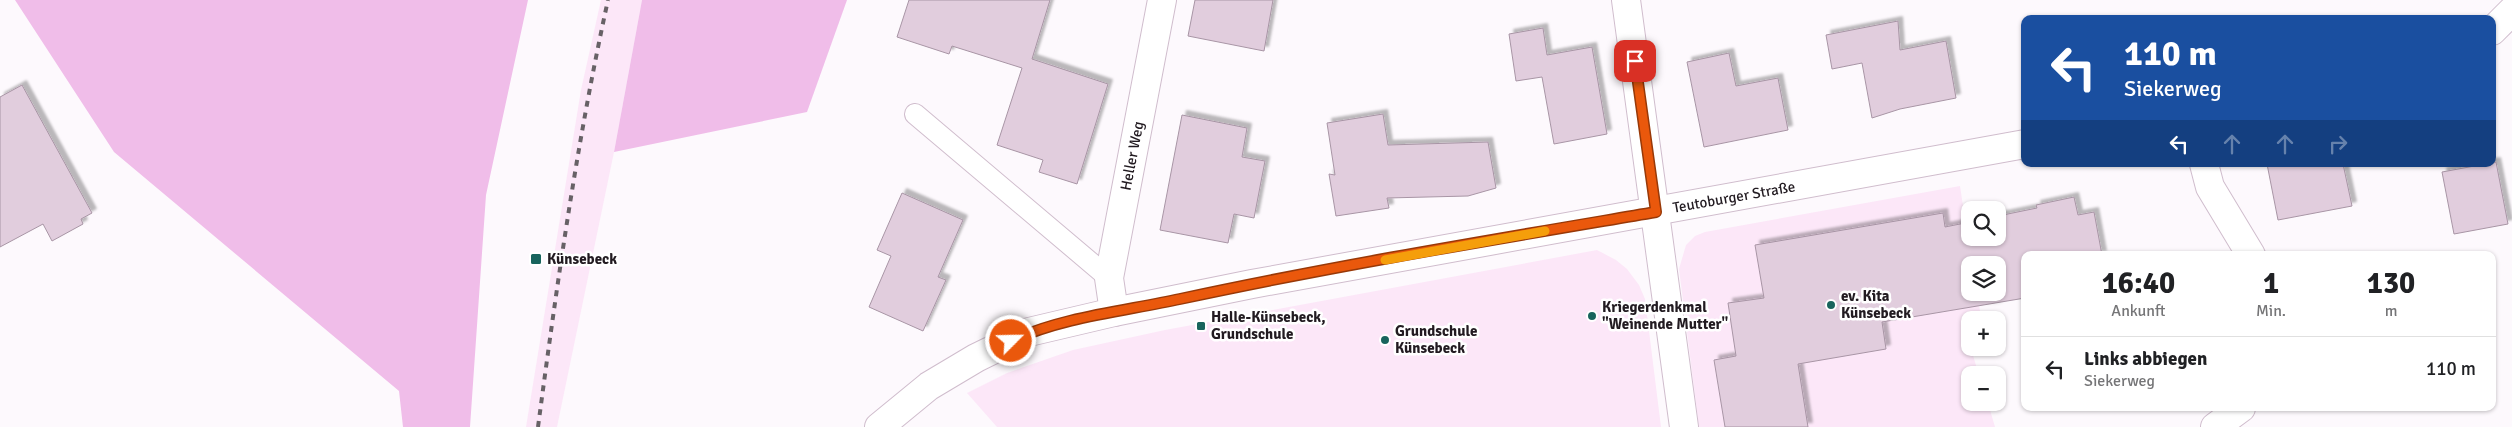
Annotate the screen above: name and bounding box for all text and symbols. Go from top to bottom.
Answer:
text: 110 m [2124,32,2217,75]
icon: left [2041,35,2106,100]
pin [1614,40,1656,82]
icon: arrive [1621,47,1649,75]
text: Siekerweg [2124,75,2222,102]
street label: Heller Weg [1116,120,1148,192]
icon: left [2165,130,2193,158]
icon: ahead [2218,130,2246,158]
icon: ahead [2271,130,2299,158]
icon: right [2324,130,2352,158]
street label: Teutoburger Straße [1671,177,1797,217]
map controls [1961,201,2006,411]
button: search [1961,201,2006,246]
place label: Künsebeck [547,250,617,268]
marker: Künsebeck [529,252,543,266]
button: layers [1961,256,2006,301]
text: 16:40 [2102,265,2175,302]
text: 1 [2263,265,2279,302]
text: 130 [2367,265,2415,302]
place label: ev. Kita Künsebeck [1841,287,1911,322]
place label: Kriegerdenkmal "Weinende Mutter" [1602,298,1729,333]
marker: ev. Kita Künsebeck [1825,299,1837,311]
text: Ankunft [2111,301,2166,321]
text: Min. [2256,301,2286,321]
text: m [2385,301,2397,321]
place label: Halle-Künsebeck, Grundschule [1211,308,1326,343]
marker: Kriegerdenkmal "Weinende Mutter" [1586,310,1598,322]
button: + [1961,311,2006,356]
position arrow [984,314,1036,366]
marker: Halle-Künsebeck, Grundschule [1195,320,1207,332]
place label: Grundschule Künsebeck [1395,322,1477,357]
marker: Grundschule Künsebeck [1379,334,1391,346]
text: Links abbiegen [2084,347,2207,371]
icon: left [2041,355,2069,383]
text: 110 m [2426,357,2476,381]
button: − [1961,366,2006,411]
text: Siekerweg [2084,371,2155,391]

